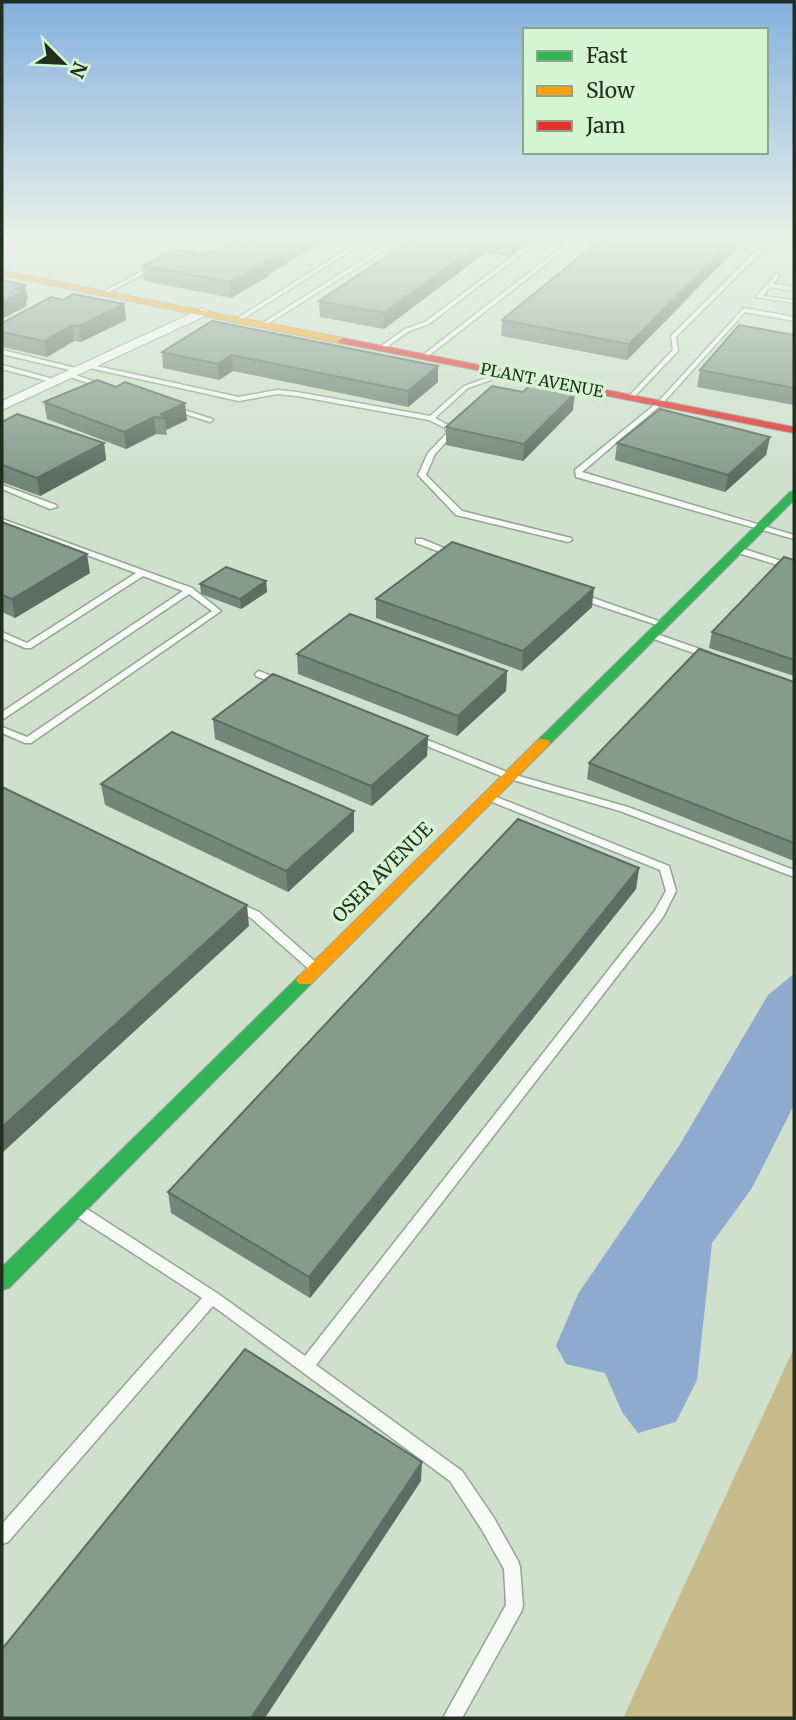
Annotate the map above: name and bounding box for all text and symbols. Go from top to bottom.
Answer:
north arrow [28,28,98,98]
legend [523,28,768,154]
text: Fast [586,42,628,69]
text: N [65,58,93,82]
text: Slow [586,77,635,104]
text: Jam [585,112,625,139]
street label: PLANT AVENUE [479,358,606,402]
street label: OSER AVENUE [327,817,437,927]

